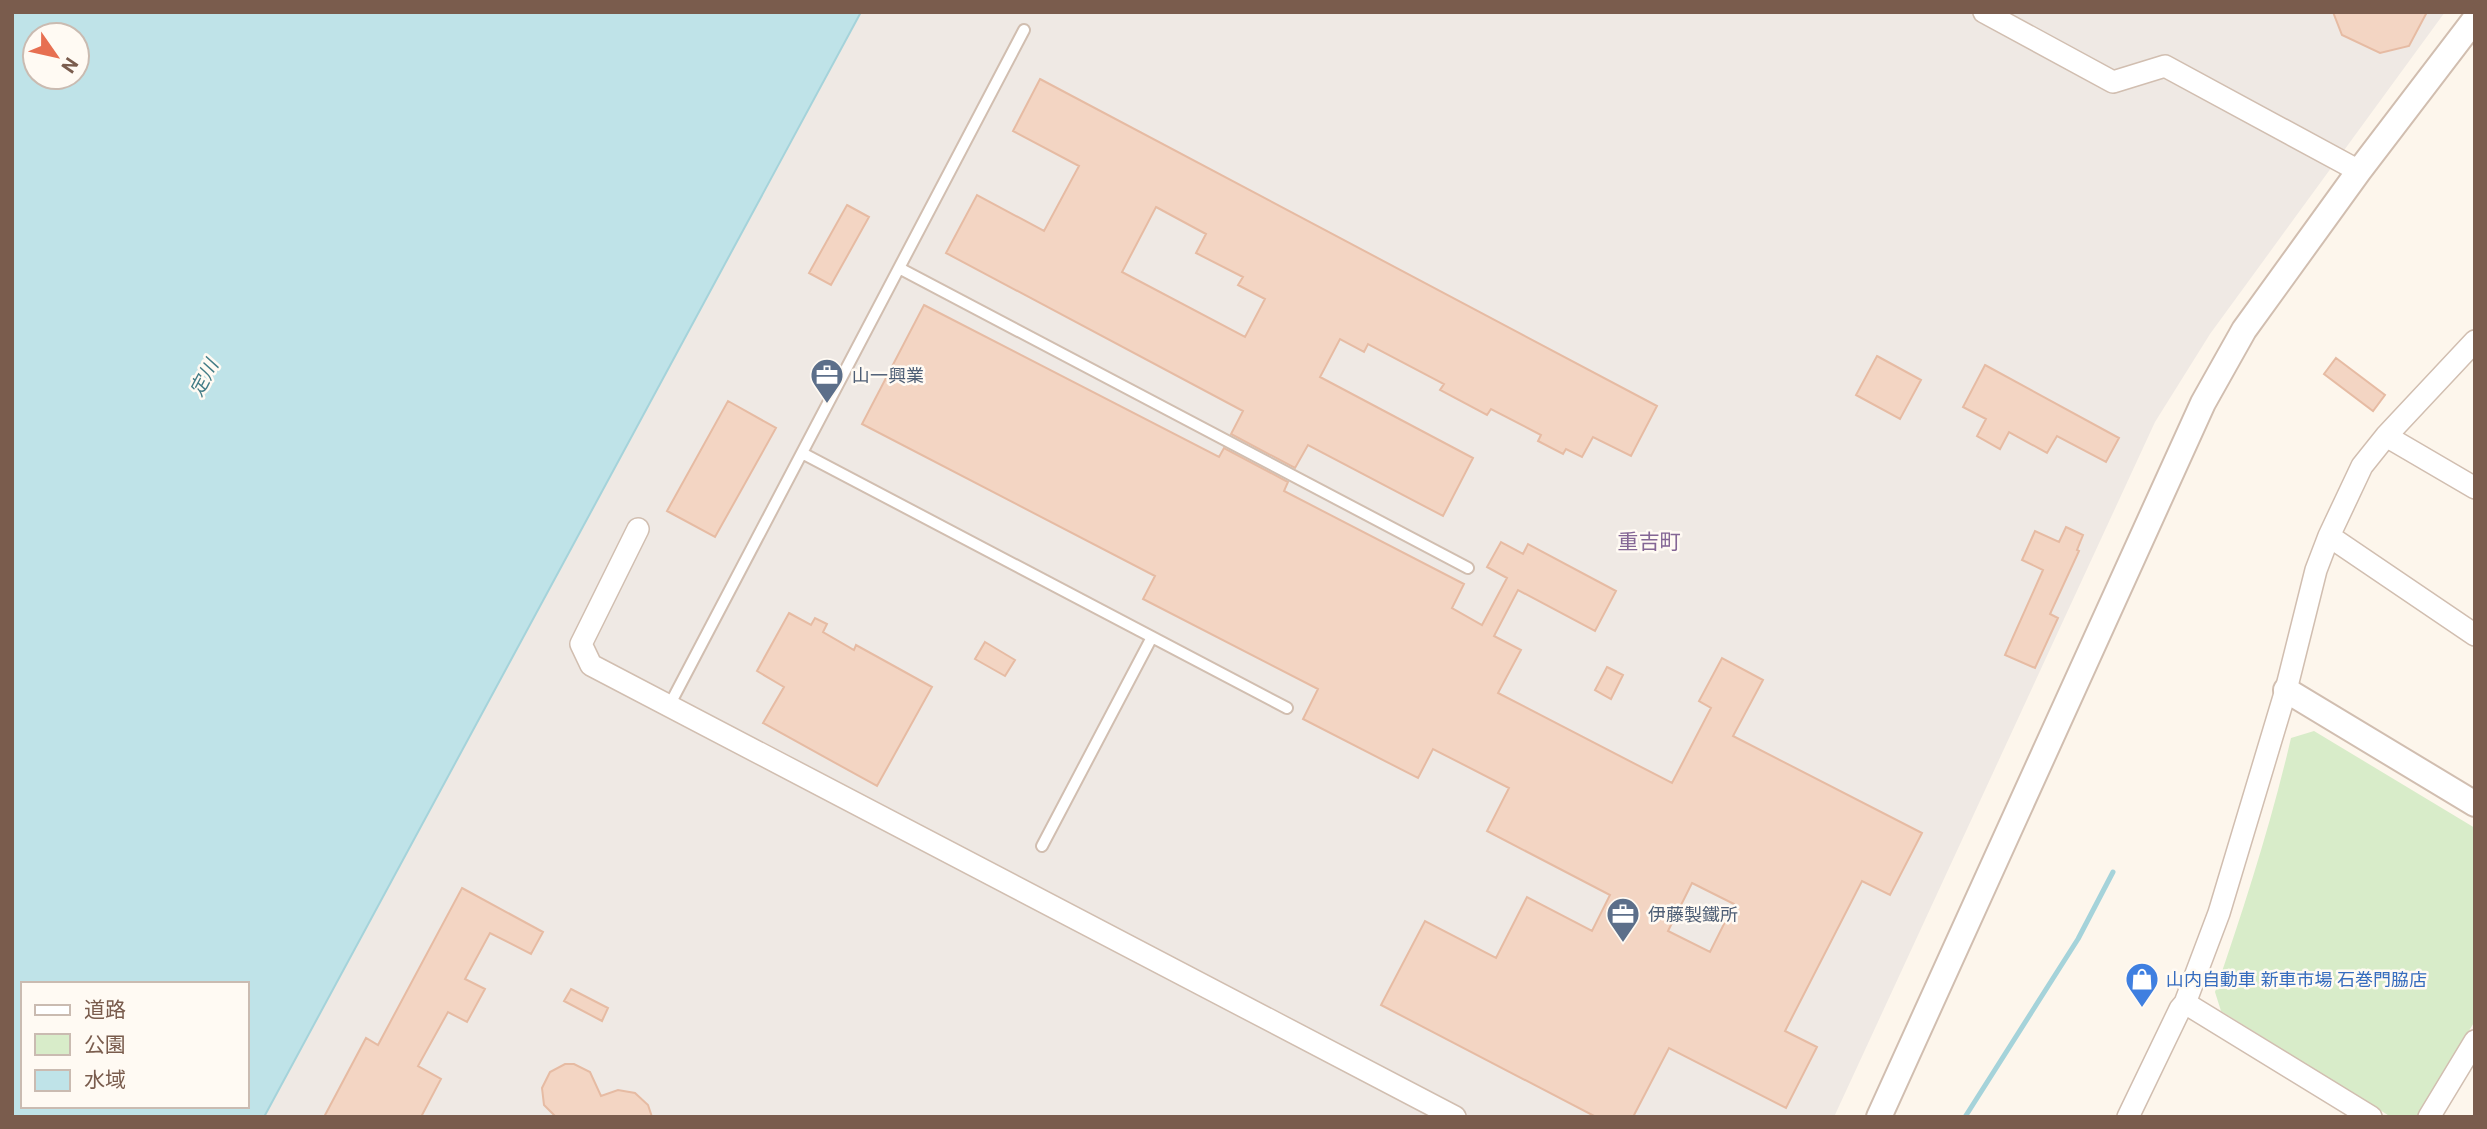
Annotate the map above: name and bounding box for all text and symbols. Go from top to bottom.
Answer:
north arrow [21,21,91,91]
text: N [56,53,83,77]
water label: 定川 [185,354,224,400]
office icon: 山一興業 [808,356,846,405]
place label: 山一興業 [852,365,924,386]
district label: 重吉町 [1618,530,1681,554]
office icon: 伊藤製鐵所 [1604,895,1642,944]
place label: 伊藤製鐵所 [1648,904,1738,925]
shop icon: 山内自動車 新車市場 石巻門脇店 [2123,960,2161,1009]
place label: 山内自動車 新車市場 石巻門脇店 [2166,969,2427,990]
legend [21,982,248,1108]
text: 道路 [84,998,126,1022]
text: 公園 [84,1033,126,1057]
text: 水域 [84,1068,126,1092]

